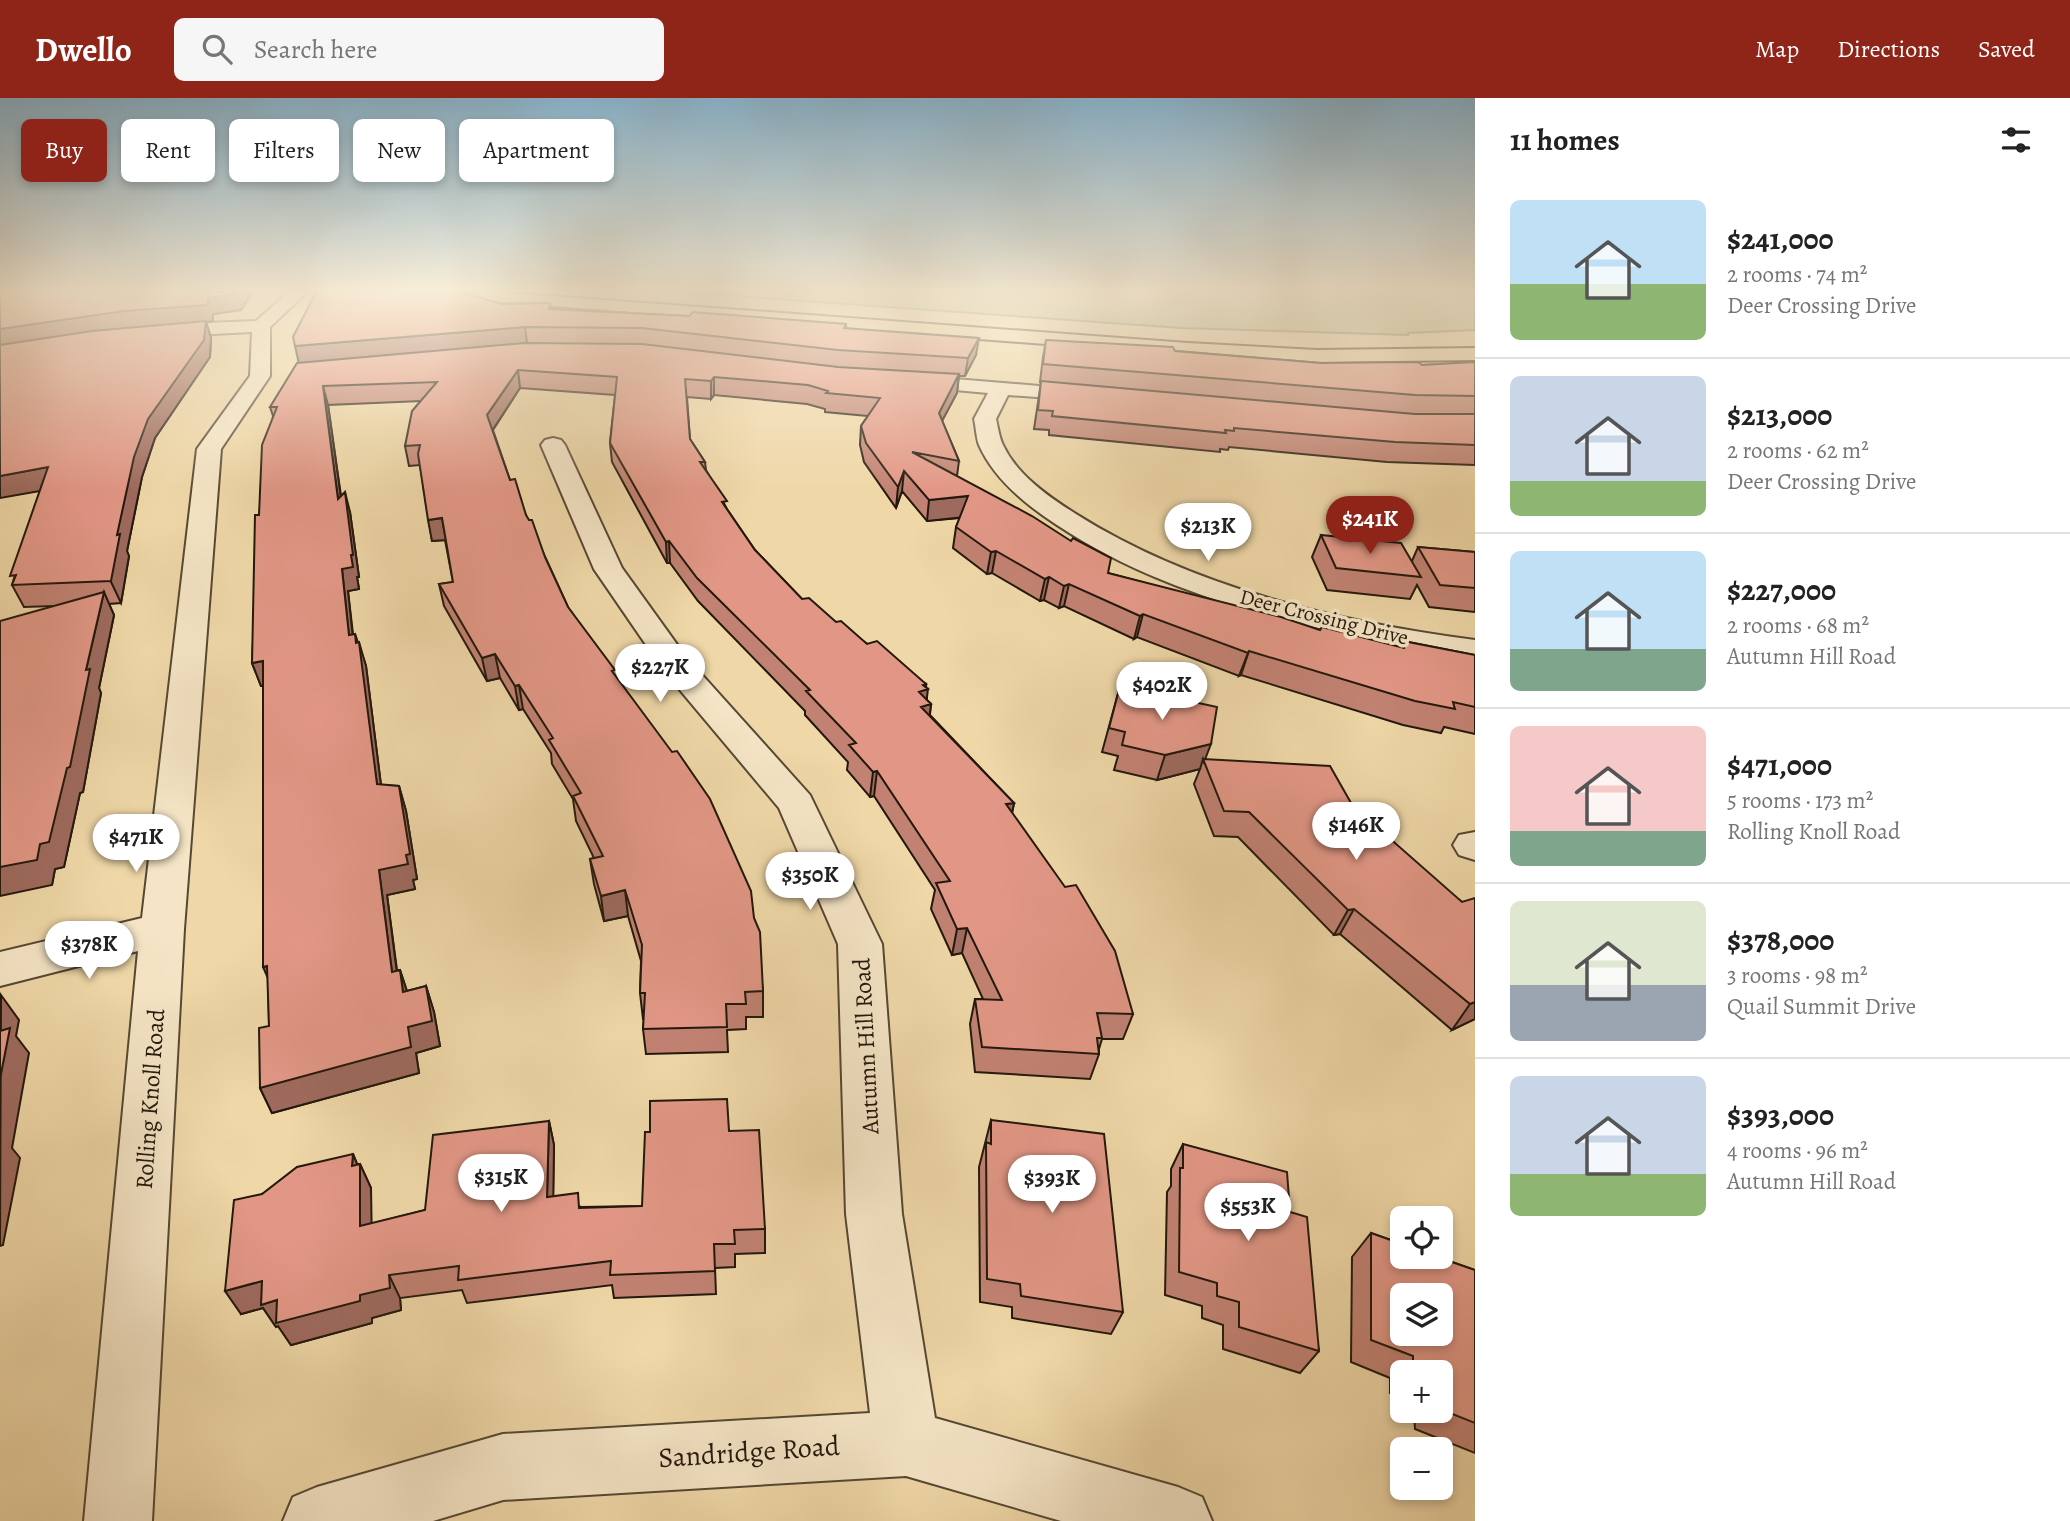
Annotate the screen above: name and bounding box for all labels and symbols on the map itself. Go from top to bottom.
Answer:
pin: $241K [1321,496,1419,556]
pin: $213K [1159,504,1257,563]
street label: Deer Crossing Drive [1237,582,1411,652]
pin: $227K [611,644,709,704]
pin: $402K [1113,662,1211,722]
pin: $146K [1307,802,1405,862]
pin: $471K [87,814,185,874]
pin: $350K [761,852,859,912]
pin: $378K [40,922,138,981]
street label: Autumn Hill Road [845,957,887,1136]
street label: Rolling Knoll Road [128,1008,172,1190]
pin: $315K [452,1154,550,1214]
pin: $393K [1003,1156,1101,1215]
pin: $553K [1199,1184,1297,1243]
street label: Sandridge Road [657,1427,842,1477]

